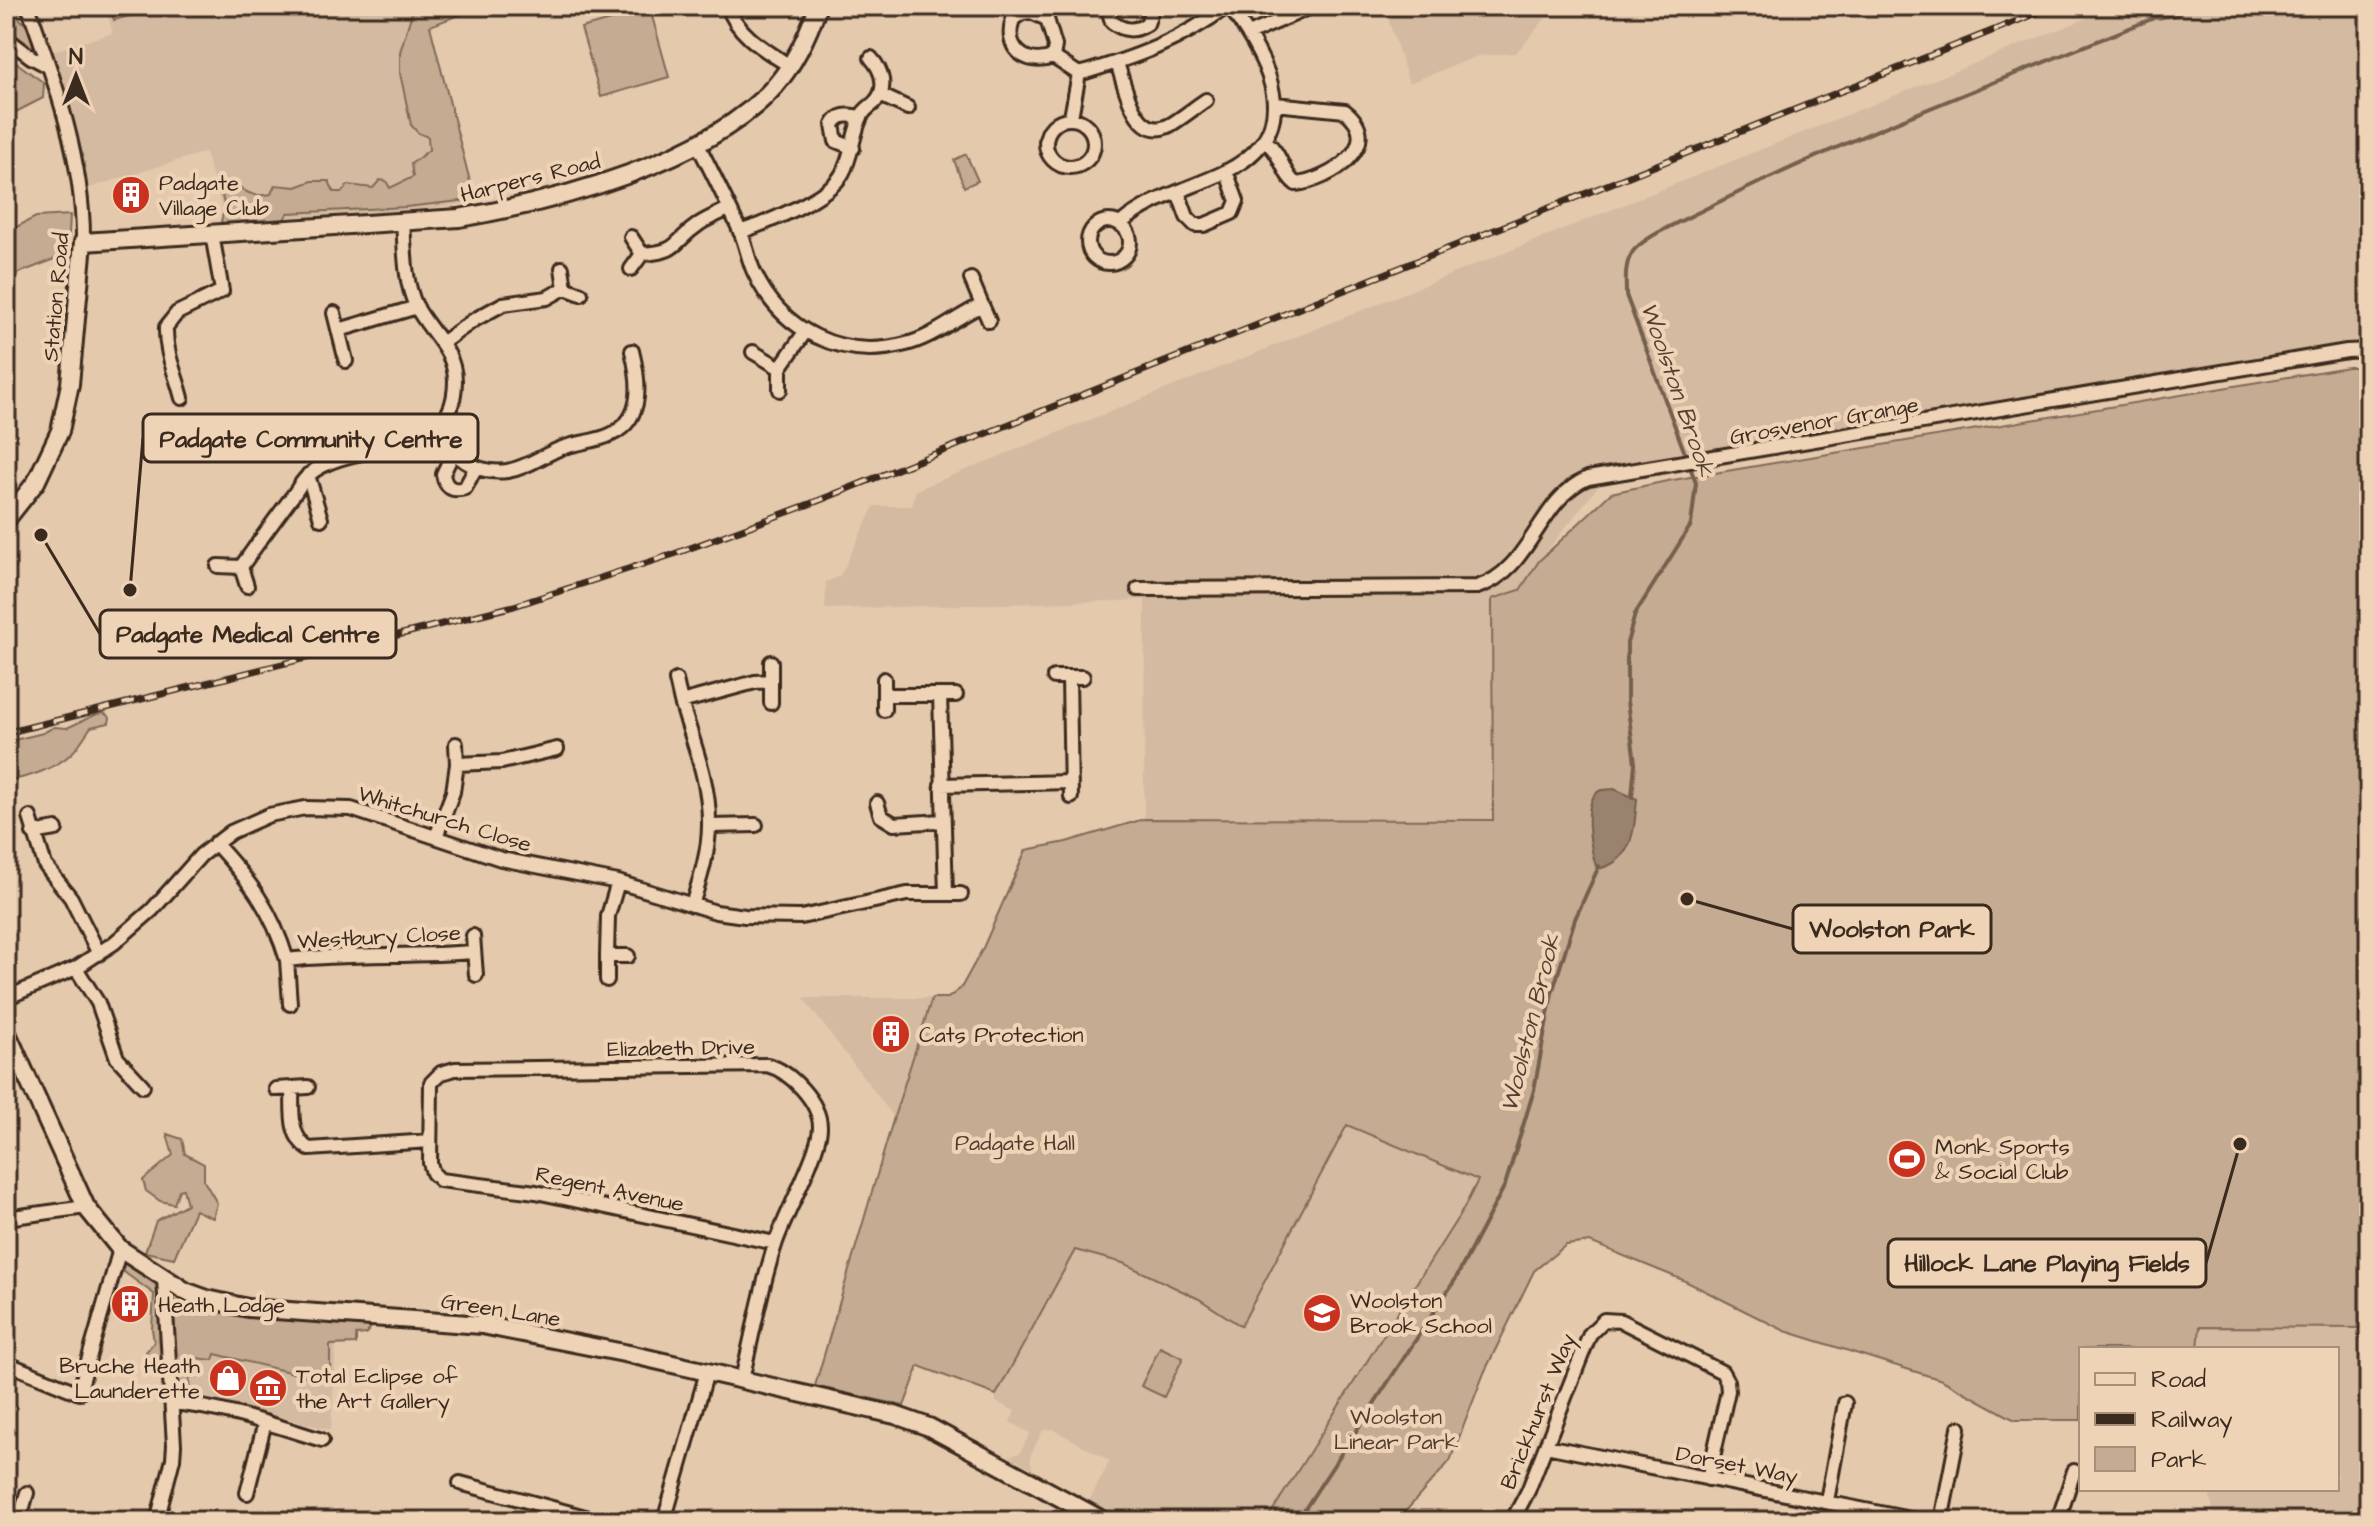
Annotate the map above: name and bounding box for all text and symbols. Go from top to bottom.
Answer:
north arrow [36,36,116,116]
text: N [69,42,83,73]
street label: Harpers Road [457,146,604,211]
place label: Padgate Village Club [159,168,269,225]
building icon: Padgate Village Club [110,174,152,216]
street label: Station Road [35,231,78,363]
water label: Woolston Brook [1631,298,1723,482]
street label: Grosvenor Grange [1727,390,1921,454]
callout: Padgate Community Centre [143,414,478,462]
text: Padgate Community Centre [160,423,462,459]
callout: Padgate Medical Centre [100,610,396,658]
text: Padgate Medical Centre [116,618,380,653]
street label: Whitchurch Close [354,778,535,861]
callout: Woolston Park [1793,905,1991,953]
text: Woolston Park [1808,913,1975,947]
street label: Westbury Close [297,918,462,958]
water label: Woolston Brook [1492,929,1570,1116]
building icon: Cats Protection [870,1013,912,1055]
place label: Cats Protection [919,1020,1083,1051]
street label: Elizabeth Drive [607,1032,755,1065]
park label: Padgate Hall [955,1128,1075,1160]
place label: Monk Sports & Social Club [1935,1132,2070,1188]
sports icon: Monk Sports & Social Club [1886,1138,1928,1180]
street label: Regent Avenue [532,1159,687,1221]
callout: Hillock Lane Playing Fields [1888,1239,2206,1287]
text: Hillock Lane Playing Fields [1904,1247,2190,1283]
building icon: Heath Lodge [109,1283,151,1325]
street label: Green Lane [439,1286,563,1335]
place label: Woolston Brook School [1350,1286,1492,1342]
place label: Heath Lodge [158,1290,285,1322]
school or university icon: Woolston Brook School [1301,1292,1343,1334]
street label: Brickhurst Way [1493,1329,1585,1494]
legend [2079,1347,2339,1491]
place label: Bruche Heath Launderette [59,1351,200,1407]
shop icon: Bruche Heath Launderette [207,1357,249,1399]
place label: Total Eclipse of the Art Gallery [296,1361,459,1418]
text: Road [2151,1363,2206,1397]
museum icon: Total Eclipse of the Art Gallery [247,1367,289,1409]
park label: Woolston Linear Park [1334,1402,1459,1458]
text: Railway [2151,1403,2233,1438]
street label: Dorset Way [1673,1438,1800,1493]
text: Park [2151,1443,2207,1477]

